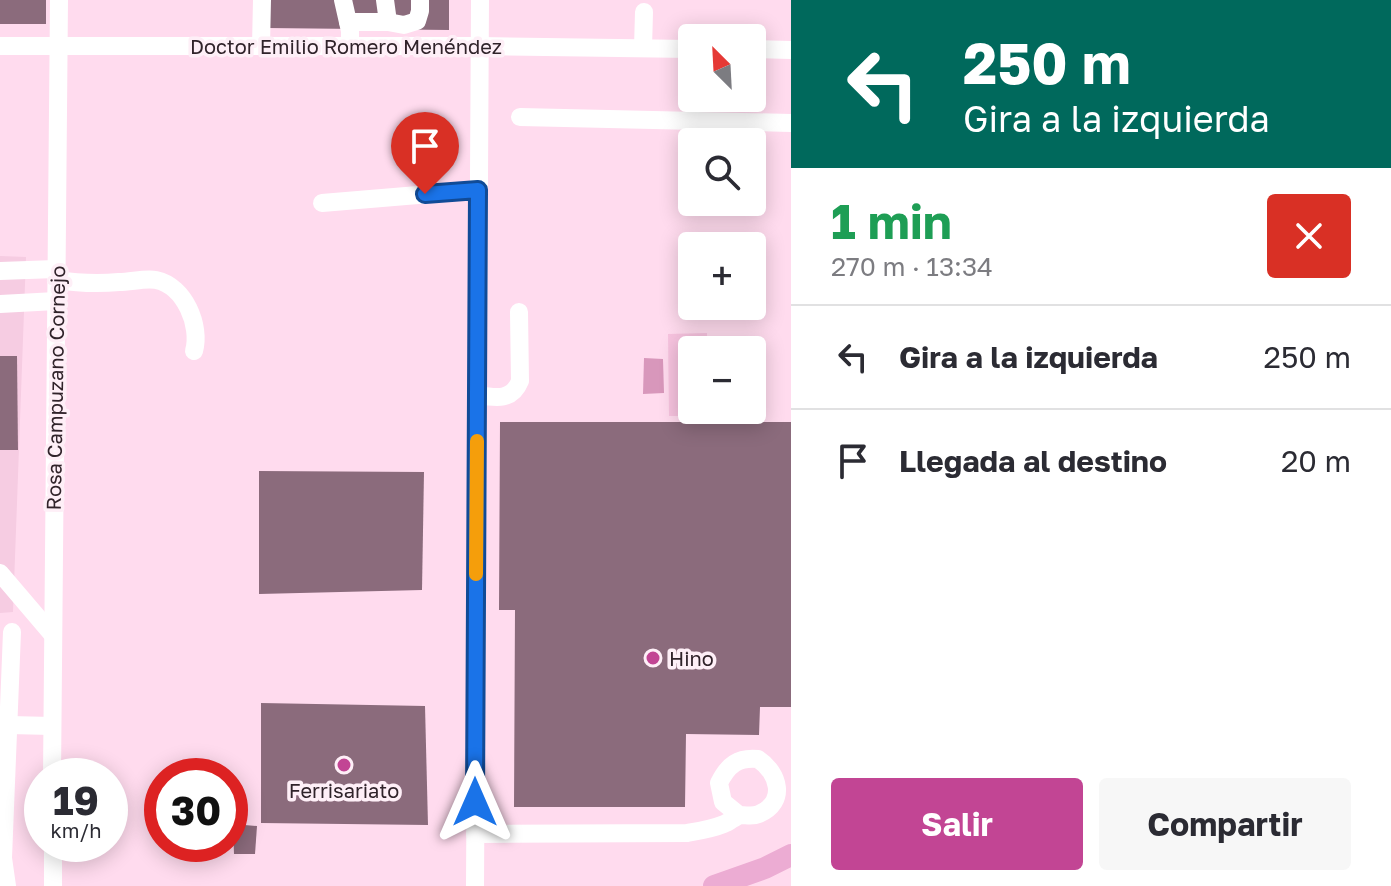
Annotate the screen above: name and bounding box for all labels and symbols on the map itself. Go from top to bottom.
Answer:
north arrow [678,24,766,112]
street label: Doctor Emilio Romero Menéndez [190,34,502,58]
pin [391,112,459,194]
street label: Rosa Campuzano Cornejo [41,265,69,511]
place label: Hino [669,646,714,670]
marker: Hino [644,649,662,667]
marker: Ferrisariato [335,756,353,774]
speed limit sign: 30 [144,758,248,862]
position arrow [433,760,517,844]
place label: Ferrisariato [289,778,399,802]

